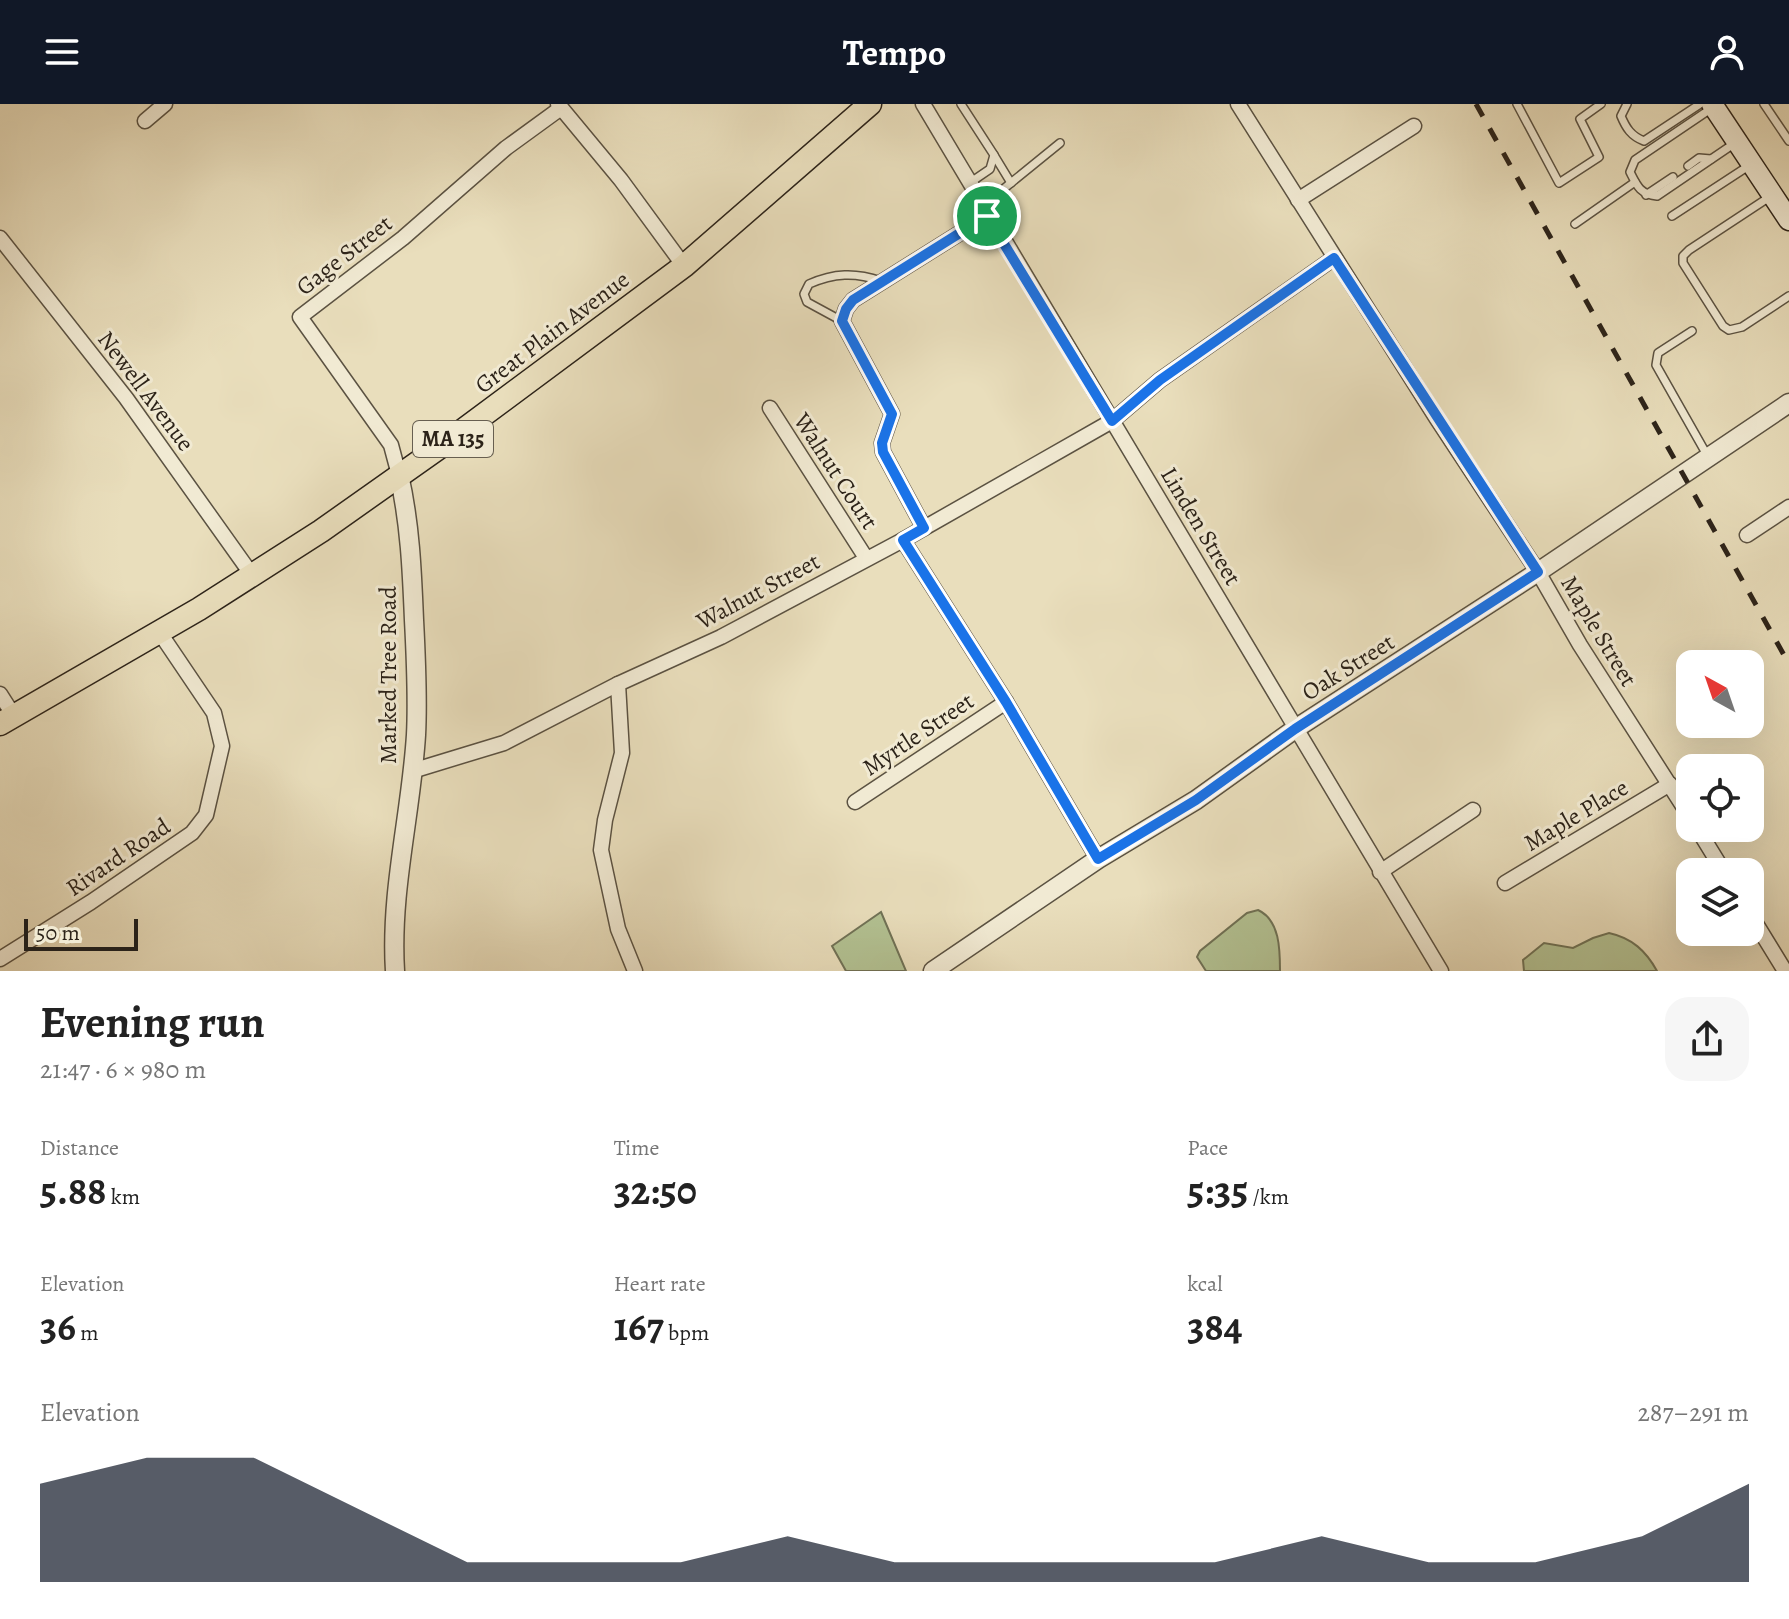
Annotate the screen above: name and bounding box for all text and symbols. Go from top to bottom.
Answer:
text: Tempo [843,28,946,77]
icon: menu [40,30,84,74]
icon: person [1705,30,1749,74]
pin [953,182,1021,250]
icon: arrive [965,194,1009,238]
street label: Gage Street [289,207,399,303]
street label: Great Plain Avenue [468,263,636,401]
street label: Newell Avenue [90,324,202,458]
street label: Walnut Court [786,406,886,536]
road number: MA 135 [413,421,493,457]
street label: Linden Street [1153,461,1249,591]
street label: Walnut Street [690,545,825,637]
street label: Maple Street [1553,569,1645,693]
street label: Marked Tree Road [372,586,404,764]
street label: Oak Street [1296,626,1400,708]
north arrow [1676,650,1764,738]
map controls [1676,650,1764,946]
street label: Myrtle Street [856,685,980,783]
button: locate [1676,754,1764,842]
street label: Maple Place [1518,771,1634,859]
street label: Rivard Road [60,810,176,904]
button: layers [1676,858,1764,946]
scale bar [24,915,138,951]
text: 50 m [36,918,80,948]
text: Evening run [40,992,265,1052]
button: share [1665,997,1749,1081]
text: 21:47 · 6 × 980 m [40,1052,206,1087]
text: Distance [40,1133,119,1163]
text: Time [614,1133,659,1163]
text: Pace [1187,1133,1228,1163]
text: 5.88 [40,1163,106,1218]
text: 32:50 [614,1163,697,1218]
text: 5:35 [1187,1163,1248,1218]
text: km [106,1182,140,1212]
text: /km [1248,1182,1289,1212]
text: Elevation [40,1269,124,1299]
text: Heart rate [614,1269,706,1299]
text: kcal [1187,1269,1223,1299]
text: 36 [40,1299,76,1354]
text: 167 [614,1299,664,1354]
text: 384 [1187,1299,1243,1354]
text: m [76,1318,99,1348]
text: bpm [664,1318,709,1348]
text: Elevation [40,1395,140,1430]
text: 287–291 m [1637,1395,1749,1430]

